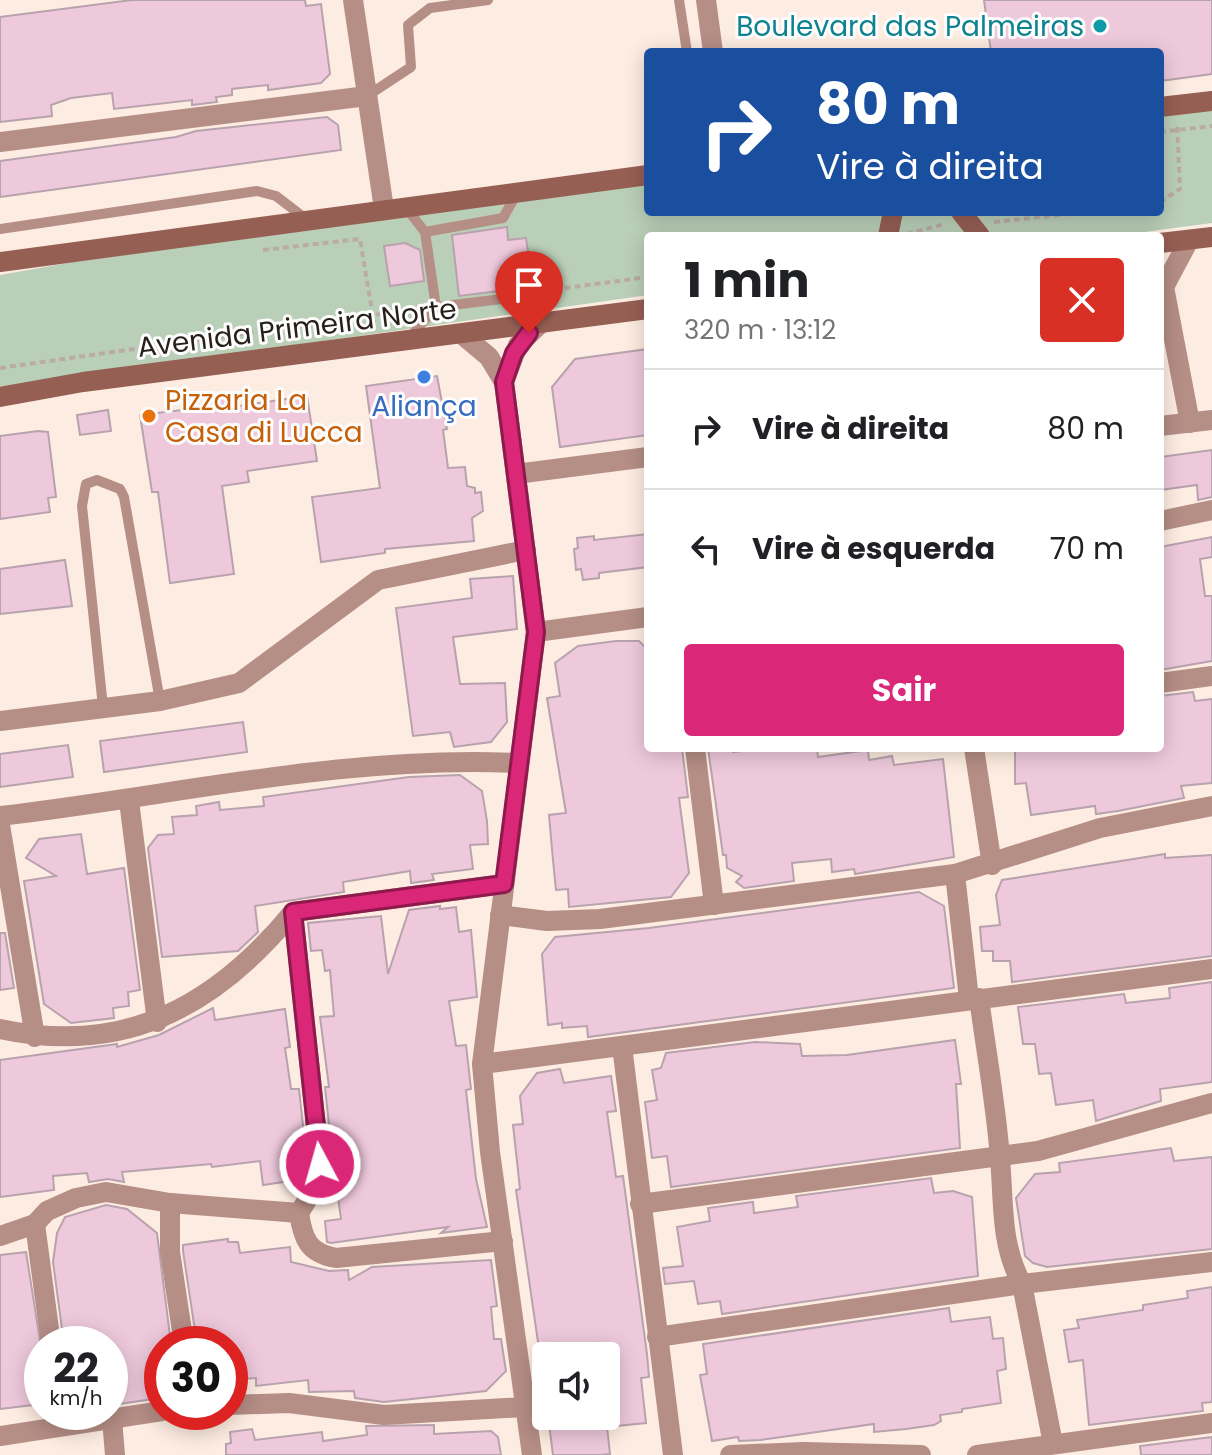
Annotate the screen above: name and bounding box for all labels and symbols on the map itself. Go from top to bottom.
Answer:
place label: Boulevard das Palmeiras [736,7,1084,46]
marker: Boulevard das Palmeiras [1091,17,1109,35]
pin [495,251,563,333]
street label: Avenida Primeira Norte [135,289,459,367]
marker: Aliança [415,368,433,386]
place label: Pizzaria La Casa di Lucca [165,381,363,452]
place label: Aliança [371,387,477,426]
marker: Pizzaria La Casa di Lucca [140,407,158,425]
position arrow [278,1122,362,1206]
speed limit sign: 30 [144,1326,248,1430]

